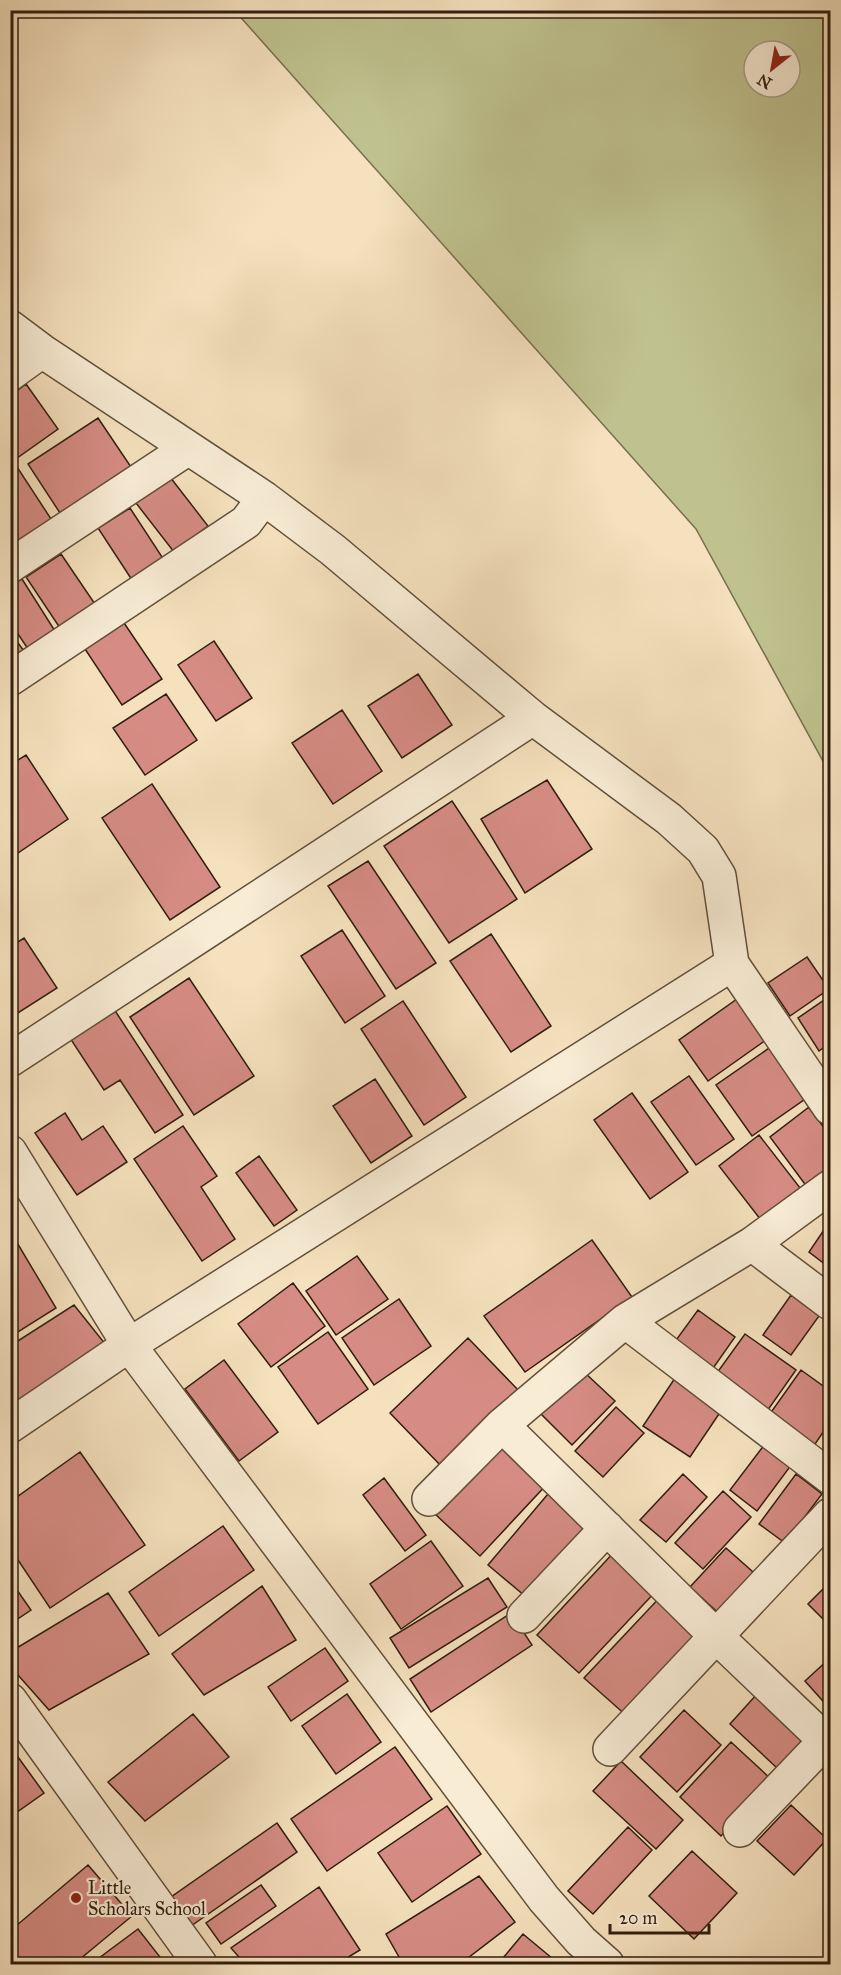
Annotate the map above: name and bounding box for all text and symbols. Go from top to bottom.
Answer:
north arrow [742,39,802,99]
text: N [753,70,775,93]
place label: Little Scholars School [88,1877,206,1920]
marker: Little Scholars School [69,1891,83,1905]
scale bar [610,1897,709,1935]
text: 20 m [619,1907,657,1929]

